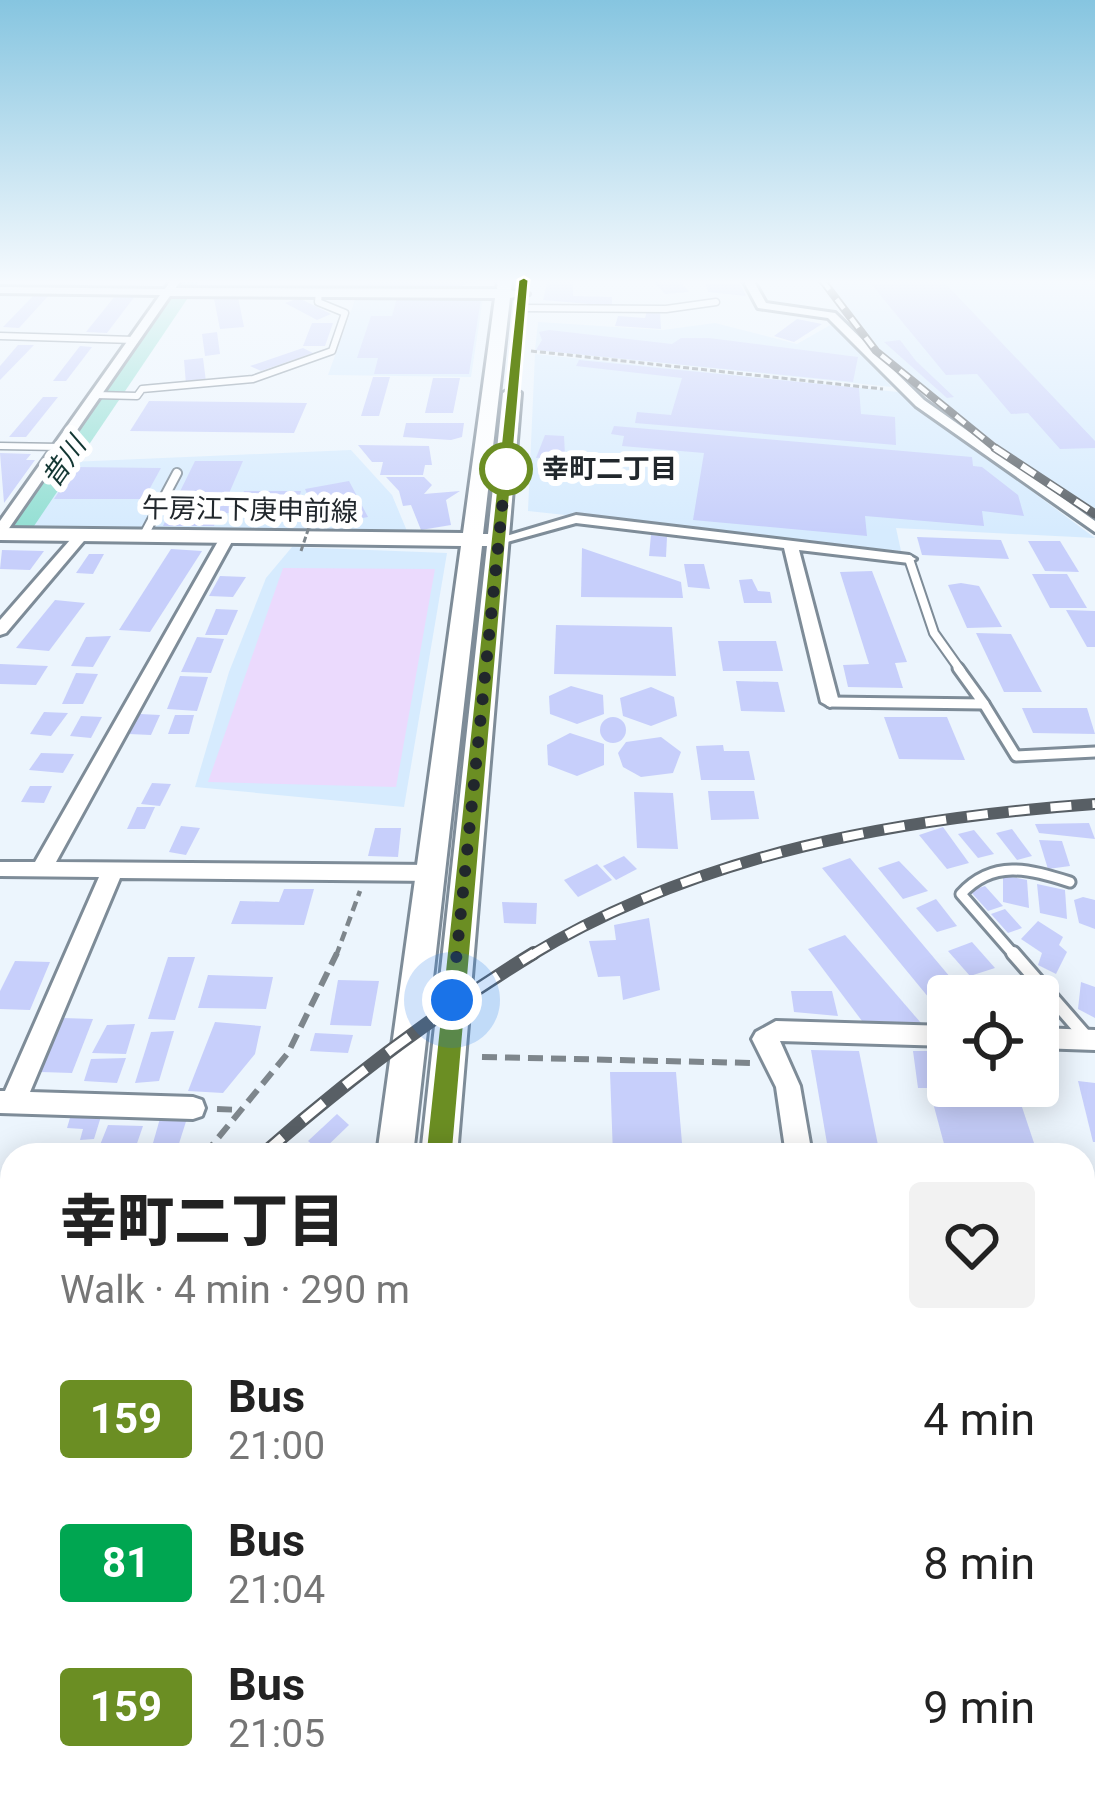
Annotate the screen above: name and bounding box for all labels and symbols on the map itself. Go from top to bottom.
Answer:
water label: 昔川 [35,428,94,493]
marker: 幸町二丁目 [481,444,531,494]
place label: 幸町二丁目 [542,453,677,485]
street label: 午房江下庚申前線 [142,492,358,528]
your location [422,970,482,1030]

